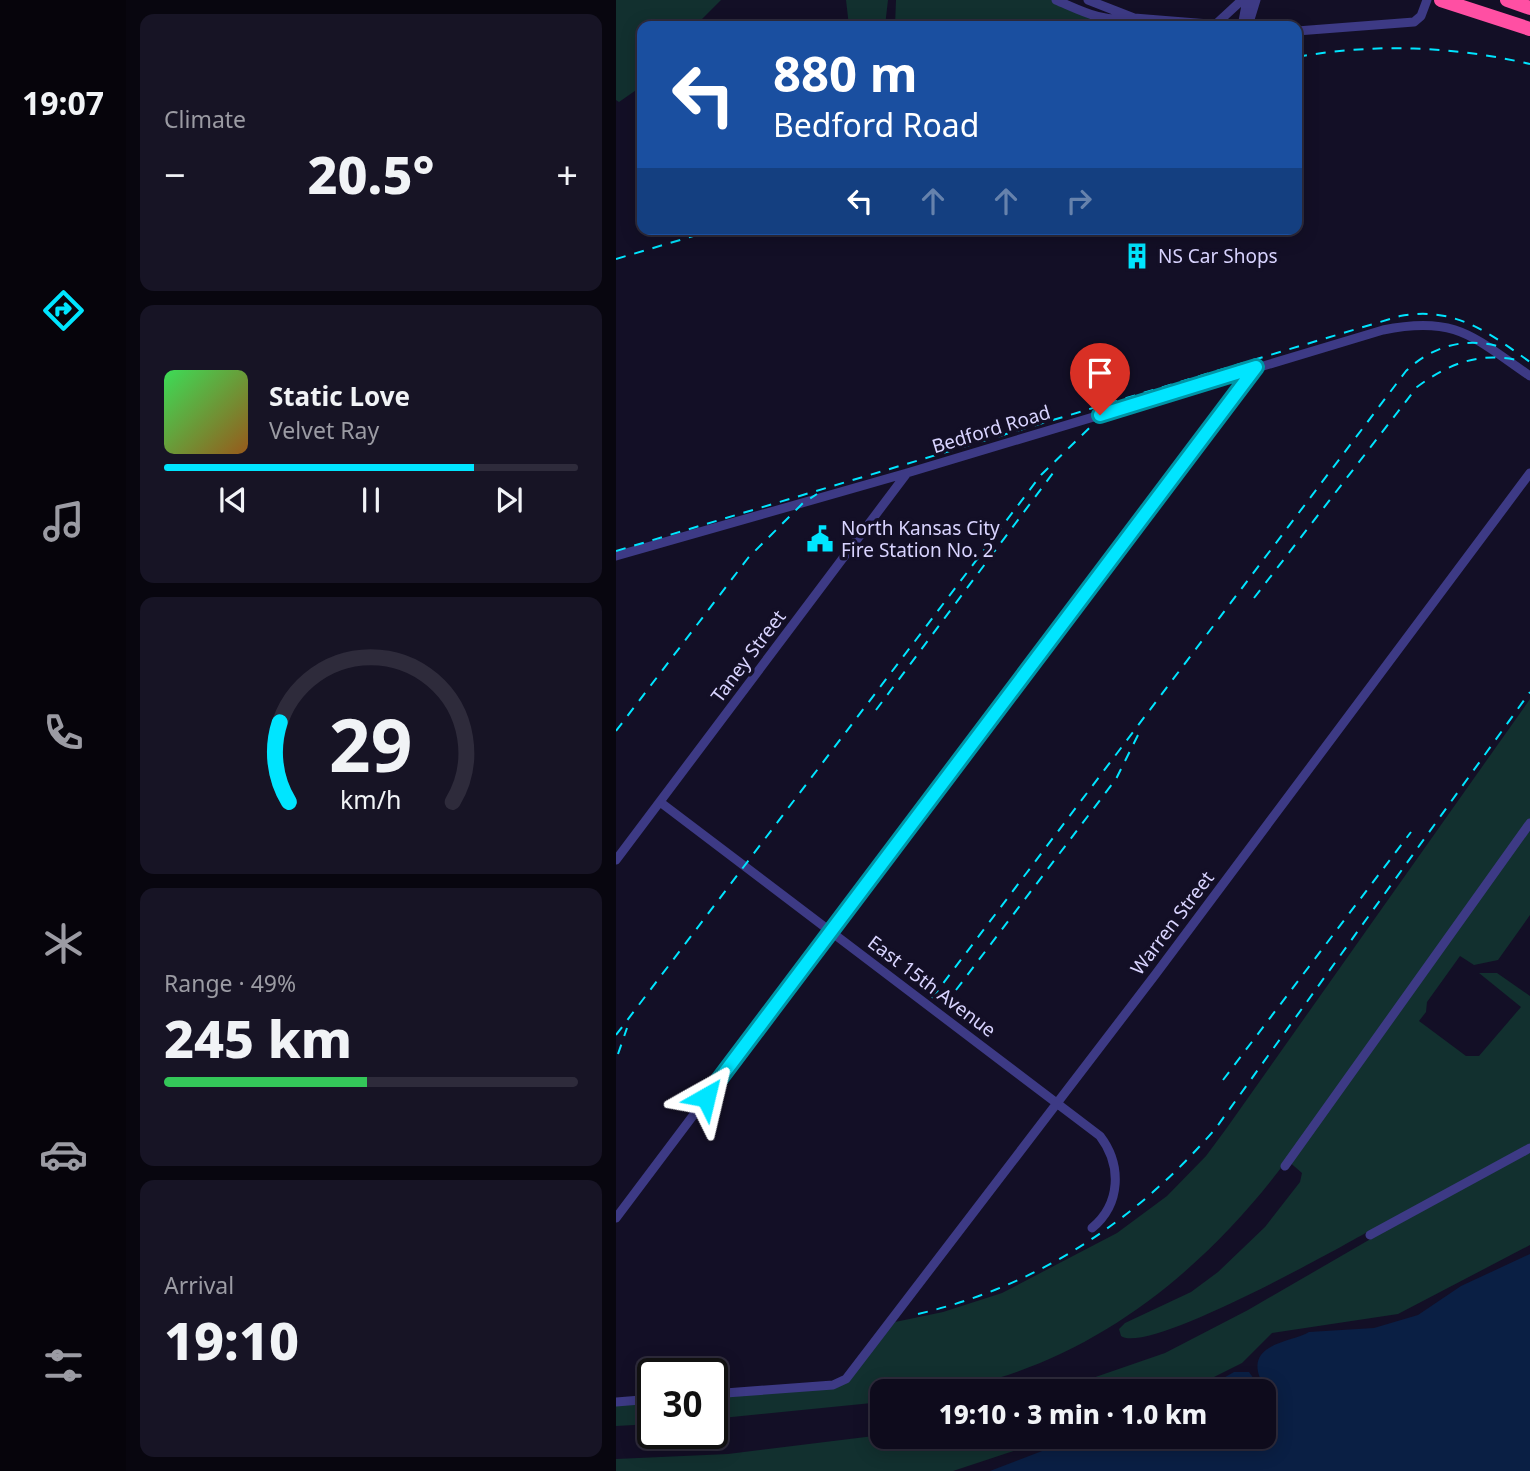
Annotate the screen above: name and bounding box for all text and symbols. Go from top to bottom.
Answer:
text: 880 m [773,40,918,106]
icon: left [658,49,749,140]
text: 19:07 [22,81,104,124]
text: Climate [164,103,246,135]
text: Bedford Road [773,103,979,146]
text: 20.5° [308,138,434,209]
text: − [164,148,186,200]
text: + [556,148,578,200]
icon: left [841,182,879,220]
icon: ahead [914,182,952,220]
icon: ahead [987,182,1025,220]
icon: right [1060,182,1098,220]
building icon: NS Car Shops [1122,241,1152,271]
place label: NS Car Shops [1158,243,1278,269]
icon: directions [39,286,88,335]
pin [1070,343,1130,415]
icon: arrive [1081,354,1119,392]
text: Static Love [269,378,410,414]
street label: Bedford Road [929,399,1053,459]
text: Velvet Ray [269,414,379,446]
icon: previous [214,481,252,519]
icon: pause [352,481,390,519]
icon: next [490,481,528,519]
icon: music [39,497,88,546]
place label: North Kansas City Fire Station No. 2 [841,515,1000,563]
public building icon: North Kansas City Fire Station No. 2 [805,524,835,554]
street label: Taney Street [705,604,791,708]
text: 29 [329,694,413,793]
icon: phone [39,708,88,757]
text: km/h [340,781,402,815]
street label: Warren Street [1124,866,1220,980]
icon: climate [39,919,88,968]
street label: East 15th Avenue [863,929,1001,1043]
text: Range · 49% [164,967,296,999]
text: 245 km [164,1002,352,1073]
position arrow [669,1060,743,1134]
icon: car [39,1130,88,1179]
text: Arrival [164,1269,234,1301]
text: 19:10 [164,1304,299,1375]
icon: filters [39,1341,88,1390]
speed limit sign: 30 [637,1358,728,1449]
text: 19:10 · 3 min · 1.0 km [939,1396,1207,1432]

